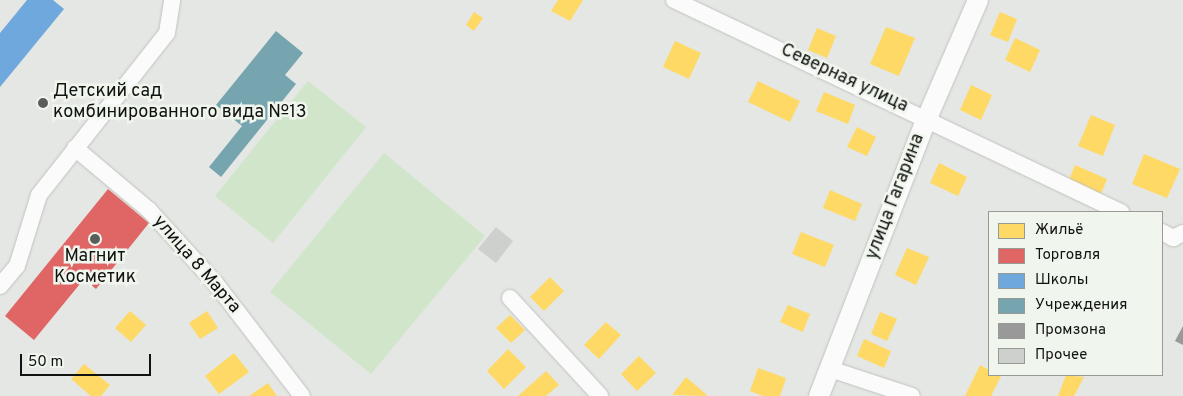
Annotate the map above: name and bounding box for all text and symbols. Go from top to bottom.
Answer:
street label: Северная улица [777,40,911,118]
place label: Детский сад комбинированного вида №13 [53,82,307,125]
marker: Детский сад комбинированного вида №13 [37,97,49,109]
street label: улица Гагарина [862,131,930,263]
legend [988,211,1163,376]
street label: улица 8 Марта [148,212,244,318]
text: Жильё [1035,221,1083,240]
marker: Магнит Косметик [89,233,101,245]
text: Торговля [1035,246,1100,265]
place label: Магнит Косметик [54,247,136,290]
text: Школы [1035,271,1089,290]
text: Учреждения [1035,296,1127,315]
text: Промзона [1035,321,1106,340]
scale bar [22,344,154,376]
text: Прочее [1035,346,1087,365]
text: 50 m [28,353,63,372]

